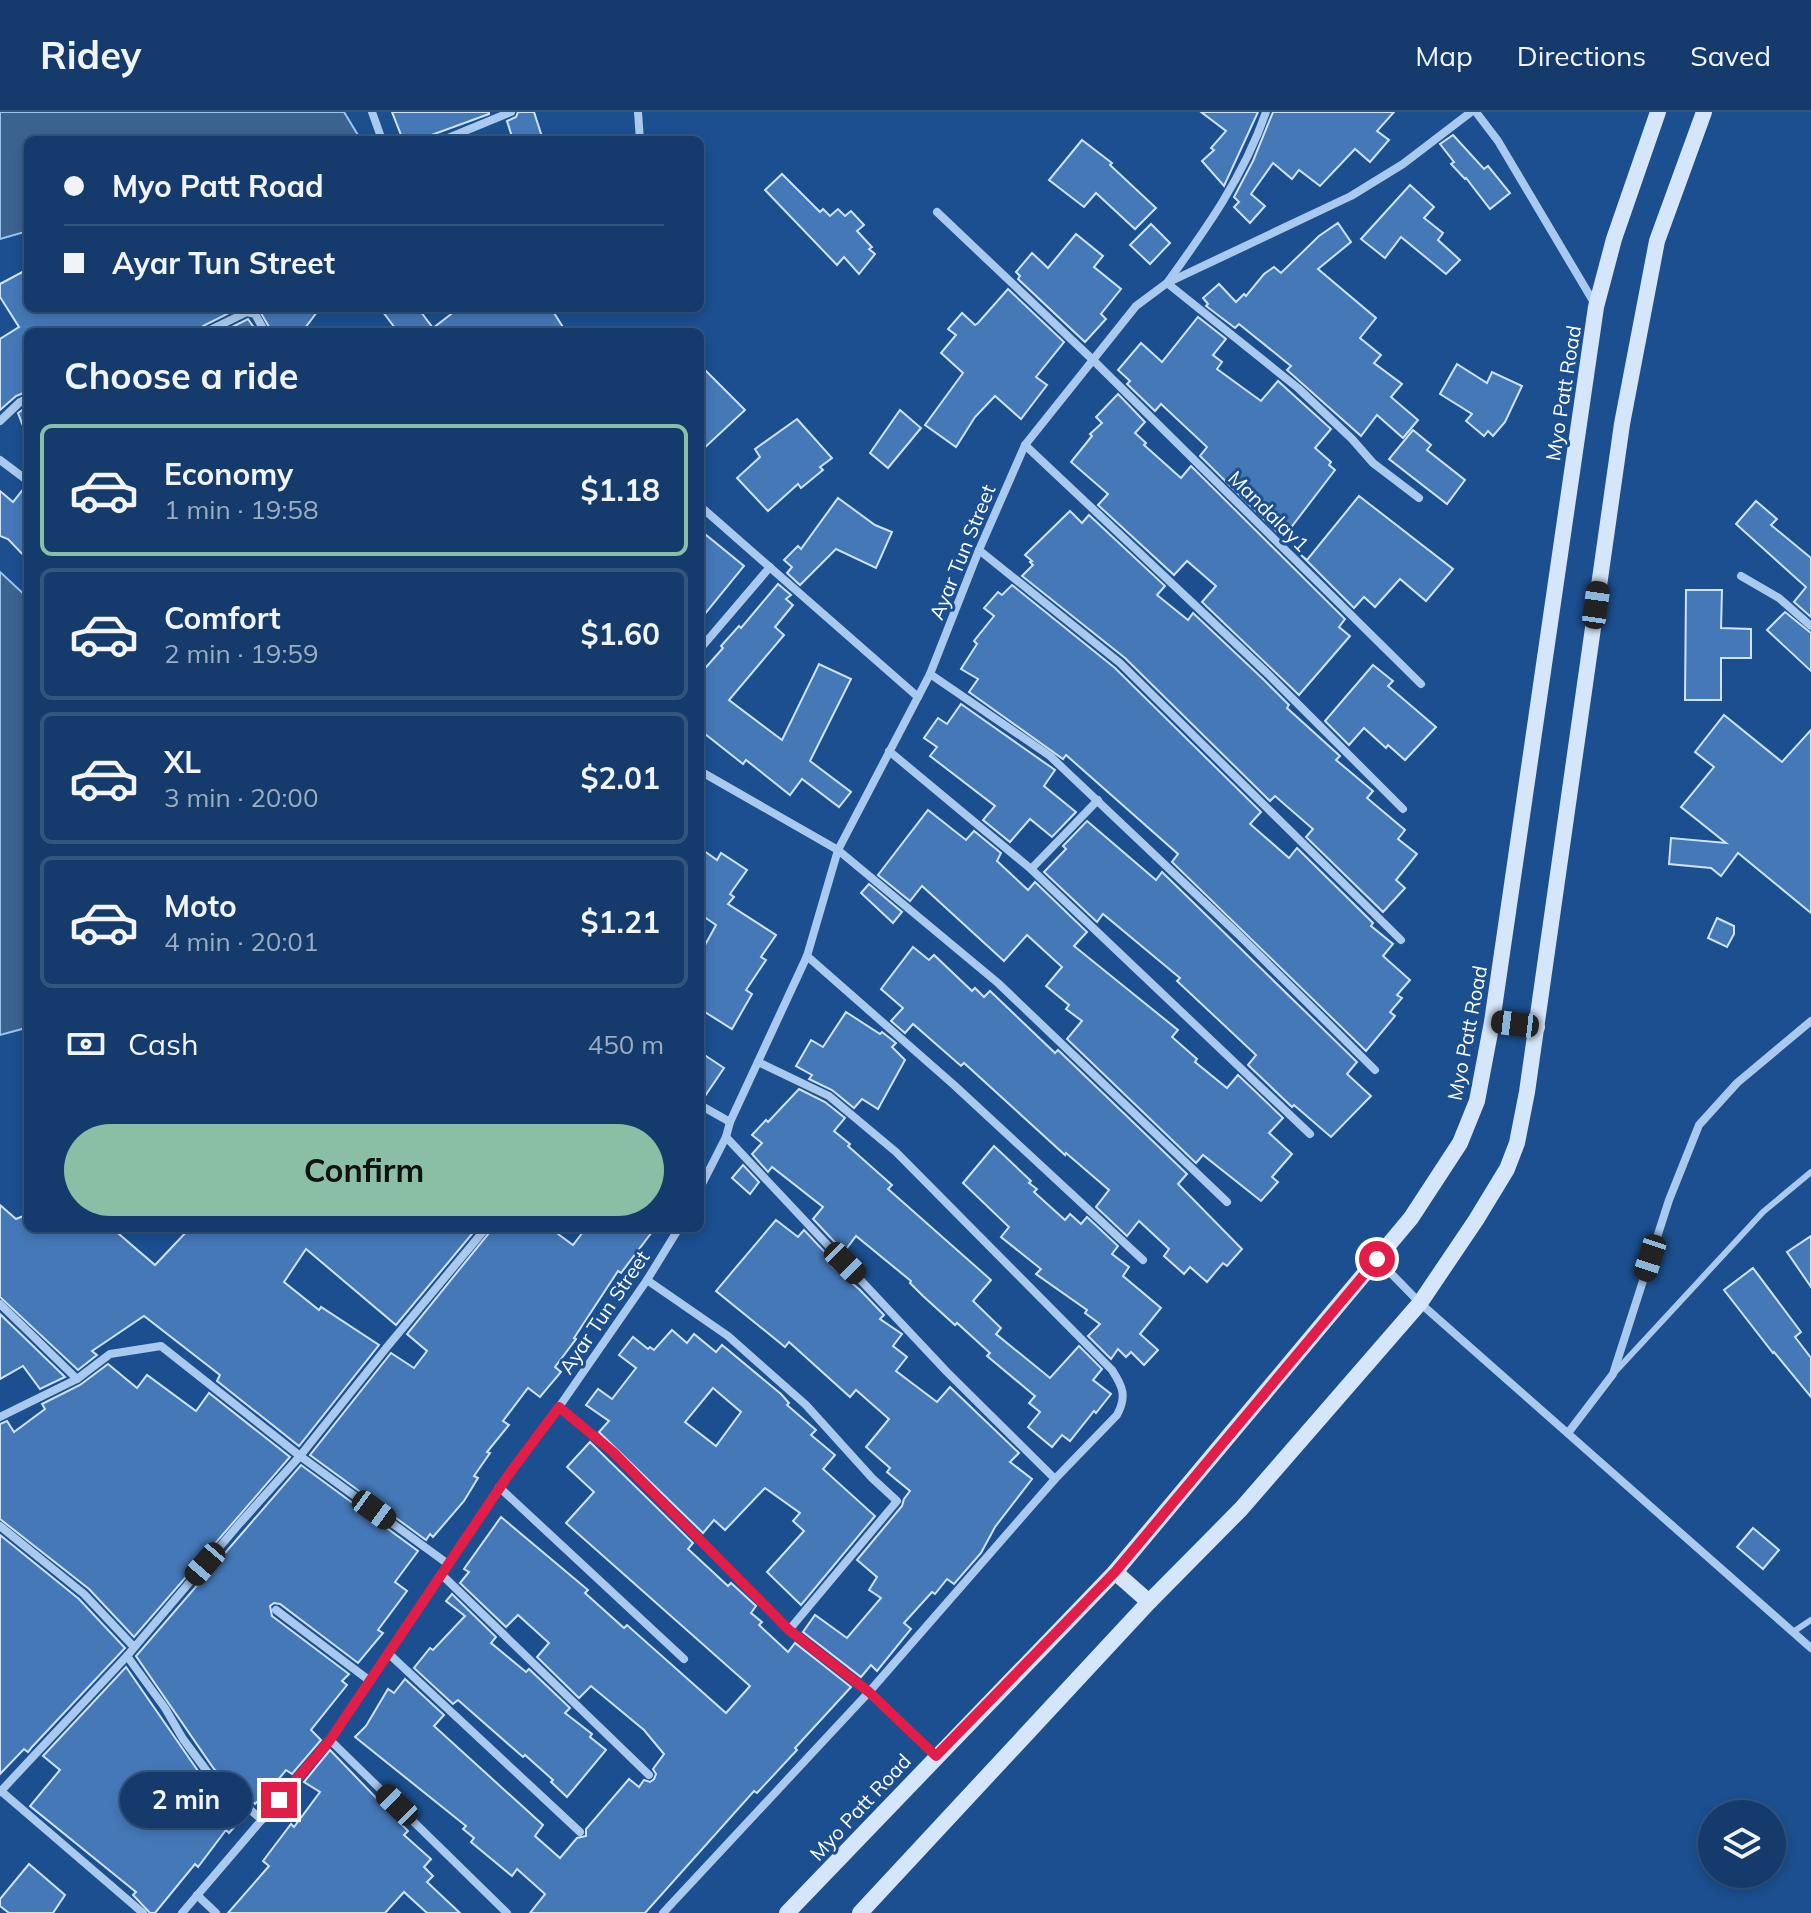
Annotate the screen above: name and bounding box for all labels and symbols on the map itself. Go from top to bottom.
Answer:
street label: Myo Patt Road [1540,323,1586,463]
street label: Mandalay1 [1223,465,1315,557]
street label: Ayar Tun Street [924,481,1000,623]
car [1581,580,1611,630]
street label: Myo Patt Road [1442,963,1492,1103]
car [1490,1009,1540,1039]
car [1631,1231,1669,1285]
car [820,1238,870,1288]
route start [1359,1241,1395,1277]
street label: Ayar Tun Street [554,1246,654,1378]
car [348,1486,400,1534]
car [180,1538,230,1590]
street label: Myo Patt Road [804,1748,916,1866]
callout: 2 min [119,1772,251,1828]
car [371,1780,423,1830]
route end [261,1782,297,1818]

